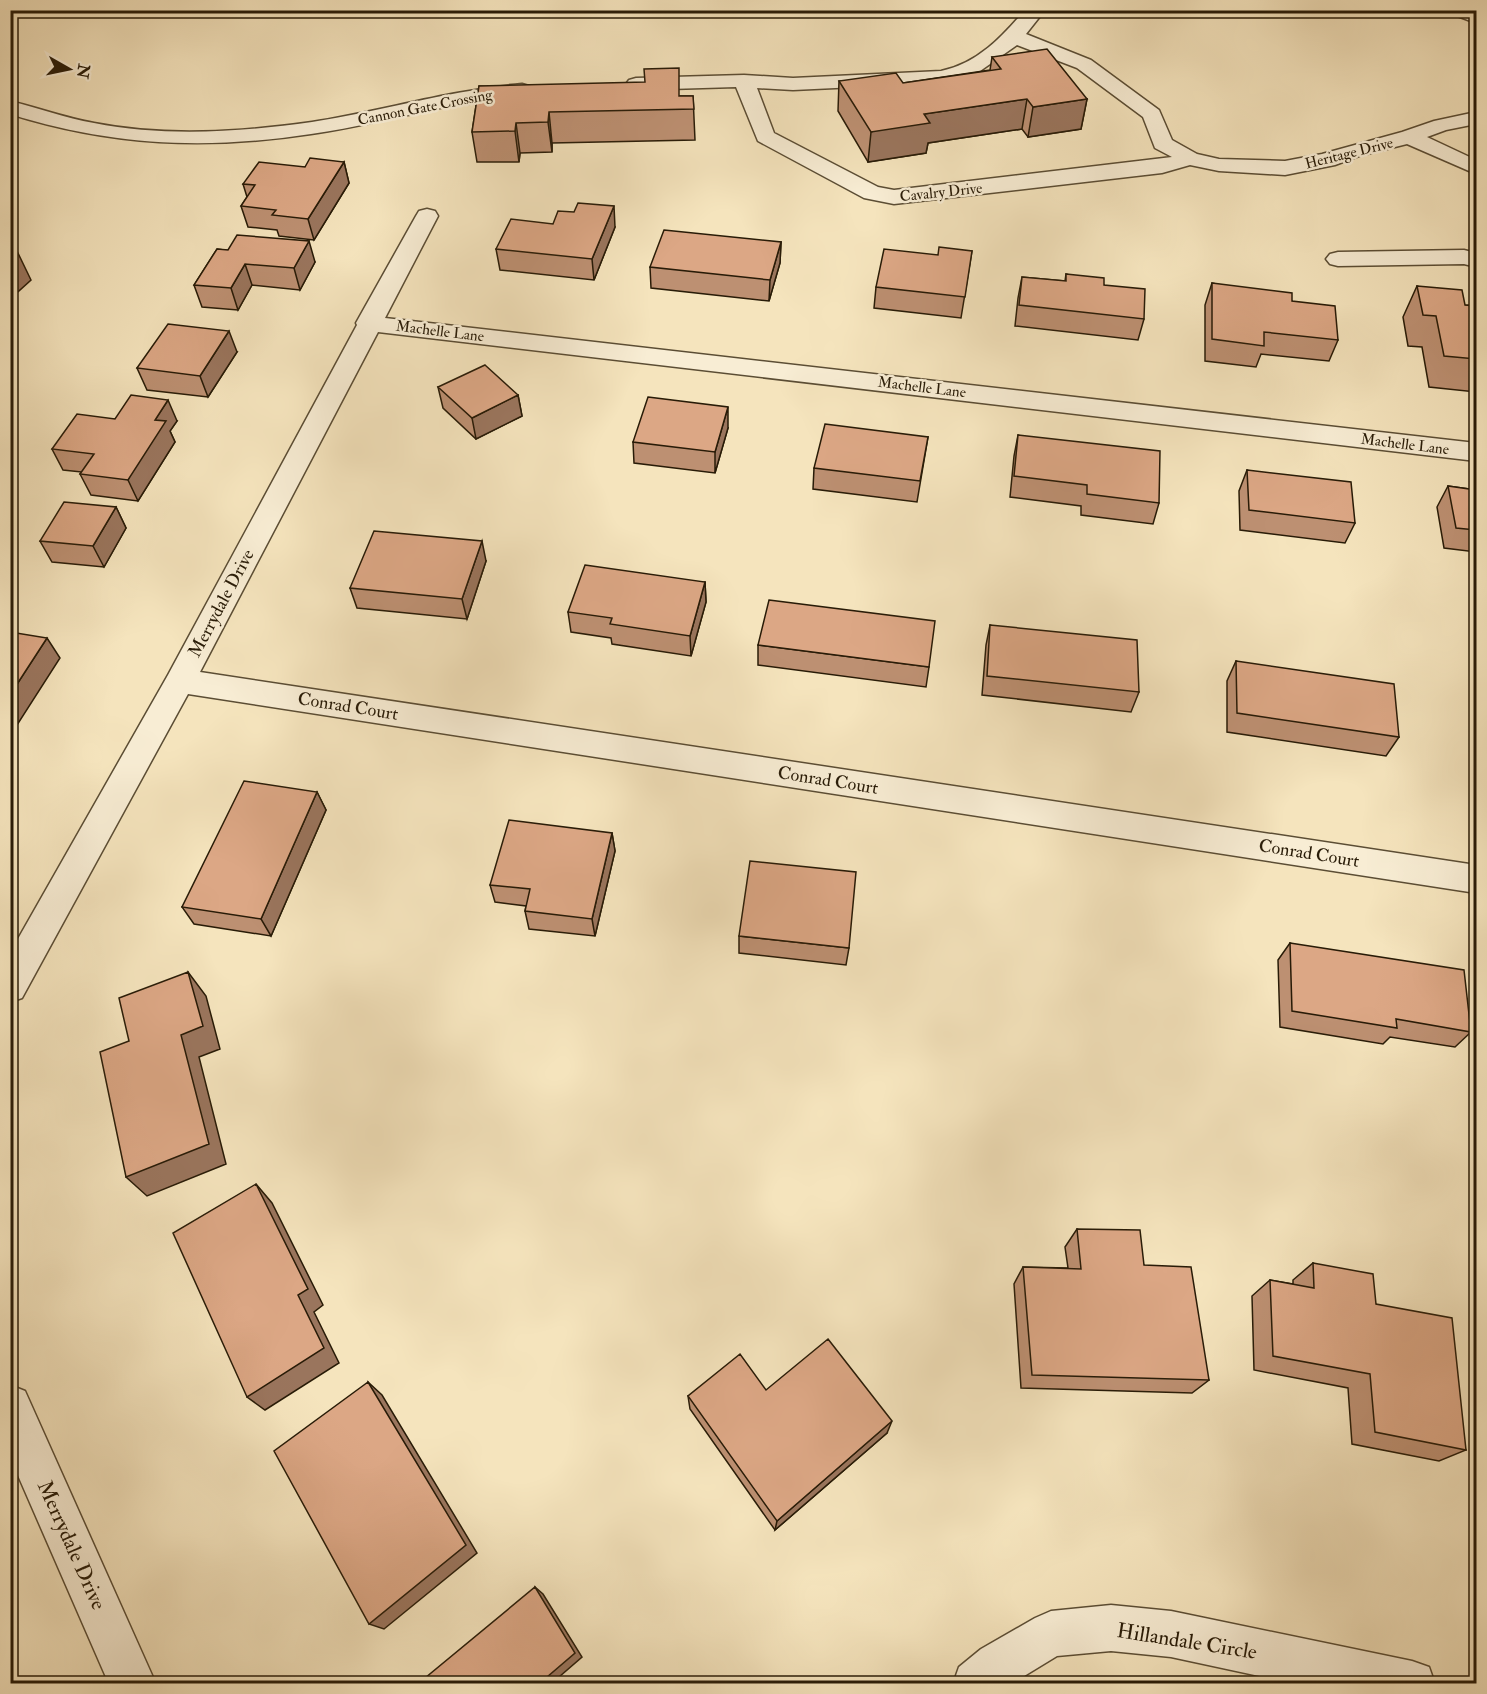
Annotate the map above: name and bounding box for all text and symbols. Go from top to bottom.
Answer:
north arrow [39,39,99,99]
text: N [72,62,94,80]
street label: Cannon Gate Crossing [356,85,495,130]
street label: Heritage Drive [1303,133,1395,174]
street label: Cavalry Drive [899,179,983,206]
street label: Machelle Lane [395,317,485,346]
street label: Machelle Lane [877,373,967,402]
street label: Machelle Lane [1360,430,1450,459]
street label: Merrydale Drive [183,545,260,661]
street label: Conrad Court [296,687,400,726]
street label: Conrad Court [776,761,880,800]
street label: Conrad Court [1257,834,1361,873]
street label: Merrydale Drive [31,1476,112,1614]
street label: Hillandale Circle [1115,1617,1259,1666]

